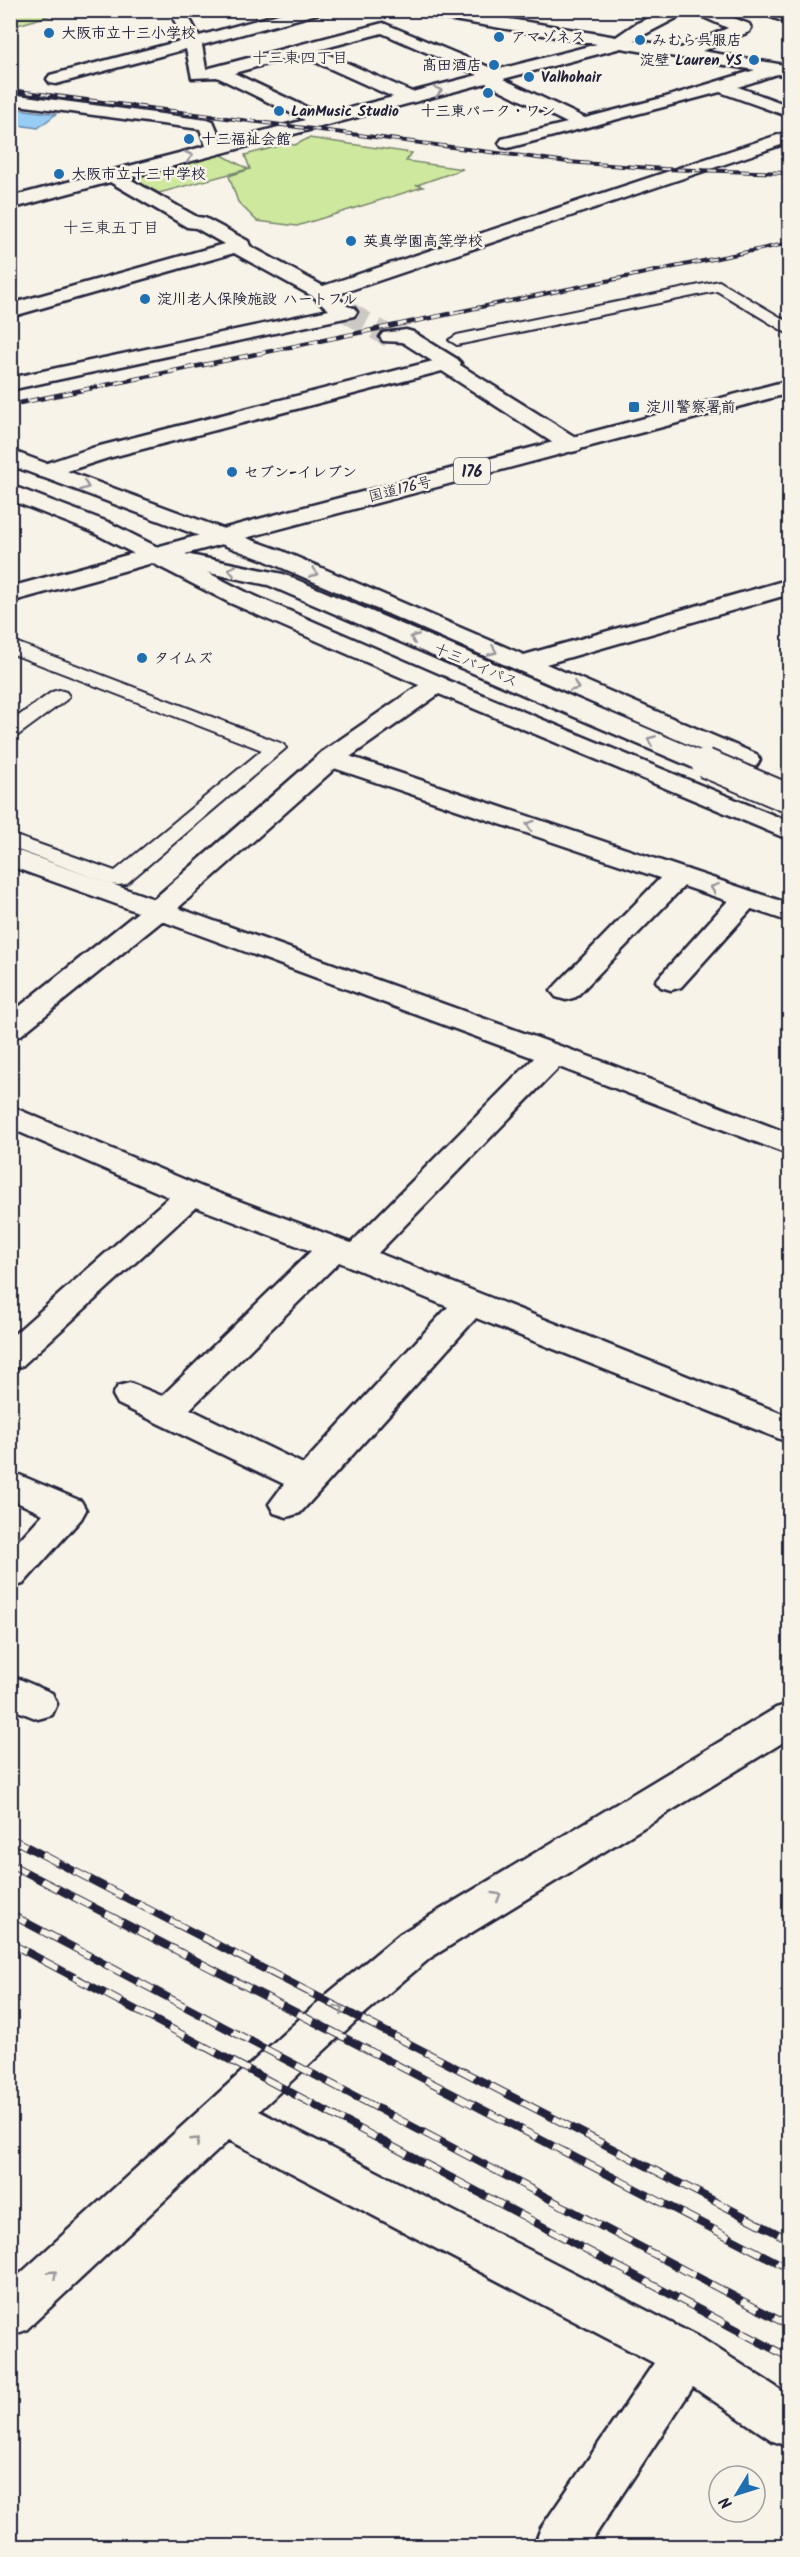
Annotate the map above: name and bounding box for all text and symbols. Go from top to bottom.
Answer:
place label: 大阪市立十三小学校 [61,22,196,46]
marker: 大阪市立十三小学校 [42,26,56,40]
place label: アマゾネス [511,26,586,50]
place label: みむら呉服店 [652,29,742,53]
marker: アマゾネス [492,30,506,44]
marker: みむら呉服店 [633,33,647,47]
district label: 十三東四丁目 [252,46,348,71]
place label: 淀壁 Lauren YS [640,49,743,73]
marker: 淀壁 Lauren YS [747,53,761,67]
place label: 髙田酒店 [422,54,482,78]
marker: 髙田酒店 [487,58,501,72]
place label: Valhohair [541,66,602,90]
marker: Valhohair [522,70,536,84]
one-way arrow [433,85,443,98]
marker: 十三東パーク・ワン [481,86,495,100]
place label: LanMusic Studio [291,100,399,124]
place label: 十三東パーク・ワン [420,100,556,124]
marker: LanMusic Studio [272,104,286,118]
place label: 十三福祉会館 [201,128,291,152]
marker: 十三福祉会館 [182,132,196,146]
one-way arrow [183,151,194,163]
place label: 大阪市立十三中学校 [71,163,206,187]
marker: 大阪市立十三中学校 [52,167,66,181]
district label: 十三東五丁目 [63,216,159,241]
place label: 英真学園高等学校 [363,230,483,254]
marker: 英真学園高等学校 [344,234,358,248]
place label: 淀川老人保険施設 ハートフル [157,288,357,312]
marker: 淀川老人保険施設 ハートフル [138,292,152,306]
place label: 淀川警察署前 [646,396,736,420]
marker: 淀川警察署前 [627,400,641,414]
road number: 176 [454,458,490,484]
place label: セブン-イレブン [244,461,357,485]
marker: セブン-イレブン [225,465,239,479]
street label: 国道176号 [366,470,435,509]
one-way arrow [79,478,90,491]
one-way arrow [227,564,237,577]
one-way arrow [308,566,319,578]
one-way arrow [409,633,420,645]
street label: 十三バイパス [430,637,522,694]
one-way arrow [487,644,498,656]
place label: タイムズ [154,647,213,671]
marker: タイムズ [135,651,149,665]
one-way arrow [569,679,580,691]
one-way arrow [646,735,657,747]
one-way arrow [525,819,536,832]
one-way arrow [709,883,720,895]
one-way arrow [491,1891,501,1903]
one-way arrow [333,2006,344,2017]
one-way arrow [189,2138,200,2149]
one-way arrow [47,2270,57,2281]
north arrow [707,2464,767,2524]
text: N [713,2491,739,2514]

